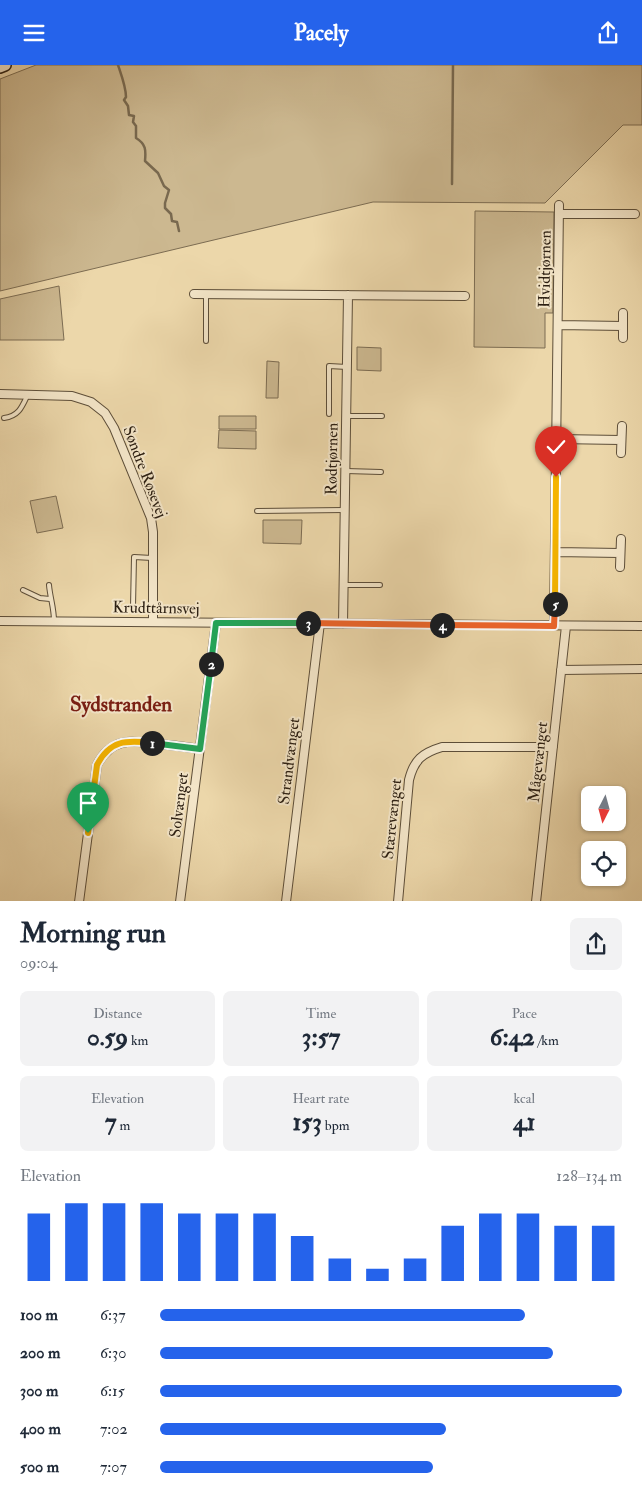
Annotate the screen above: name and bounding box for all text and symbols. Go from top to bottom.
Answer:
icon: menu [20,19,48,47]
text: Pacely [294,19,348,47]
icon: share [594,19,622,47]
street label: Hvidtjørnen [534,230,556,308]
street label: Søndre Røsevej [118,423,172,521]
street label: Rødtjørnen [321,423,343,495]
pin [535,426,577,477]
icon: check [542,433,570,461]
pin: 5 [542,591,568,617]
text: 5 [552,596,559,613]
street label: Krudttårnsvej [112,597,200,619]
pin: 3 [296,611,320,635]
pin: 4 [430,613,454,637]
text: 3 [306,615,311,632]
text: 4 [439,617,446,634]
pin: 2 [198,651,224,677]
text: 2 [208,656,215,673]
district label: Sydstranden [70,691,172,718]
street label: Strandvænget [274,717,304,805]
street label: Mågevænget [524,721,552,803]
pin: 1 [140,731,164,755]
text: 1 [150,735,155,752]
street label: Solvænget [165,771,193,839]
street label: Stærevænget [378,778,406,860]
pin [67,782,109,833]
north arrow [581,786,626,831]
map controls [581,786,626,886]
icon: arrive [74,789,102,817]
button: locate [581,841,626,886]
text: Morning run [20,916,166,951]
button: share [570,918,622,970]
text: 09:04 [20,953,57,973]
text: Distance [93,1005,142,1022]
text: Time [306,1005,336,1022]
text: Pace [512,1005,537,1022]
text: 0.59 [87,1022,128,1053]
text: 3:57 [302,1022,340,1053]
text: 6:42 [490,1022,535,1053]
text: km [128,1032,148,1049]
text: /km [535,1032,559,1049]
text: Elevation [91,1090,144,1107]
text: Heart rate [292,1090,349,1107]
text: kcal [514,1090,535,1107]
text: 7 [105,1107,117,1138]
text: 153 [292,1107,322,1138]
text: 41 [513,1107,536,1138]
text: m [117,1117,130,1134]
text: bpm [322,1117,350,1134]
text: Elevation [20,1166,81,1186]
text: 128–134 m [556,1166,622,1186]
text: 100 m [20,1305,58,1325]
text: 6:37 [100,1305,126,1325]
text: 200 m [20,1343,60,1363]
text: 6:30 [100,1343,126,1363]
text: 300 m [20,1381,58,1401]
text: 6:15 [100,1381,125,1401]
text: 400 m [20,1419,61,1439]
text: 7:02 [100,1419,128,1439]
text: 500 m [20,1457,59,1477]
text: 7:07 [100,1457,127,1477]

